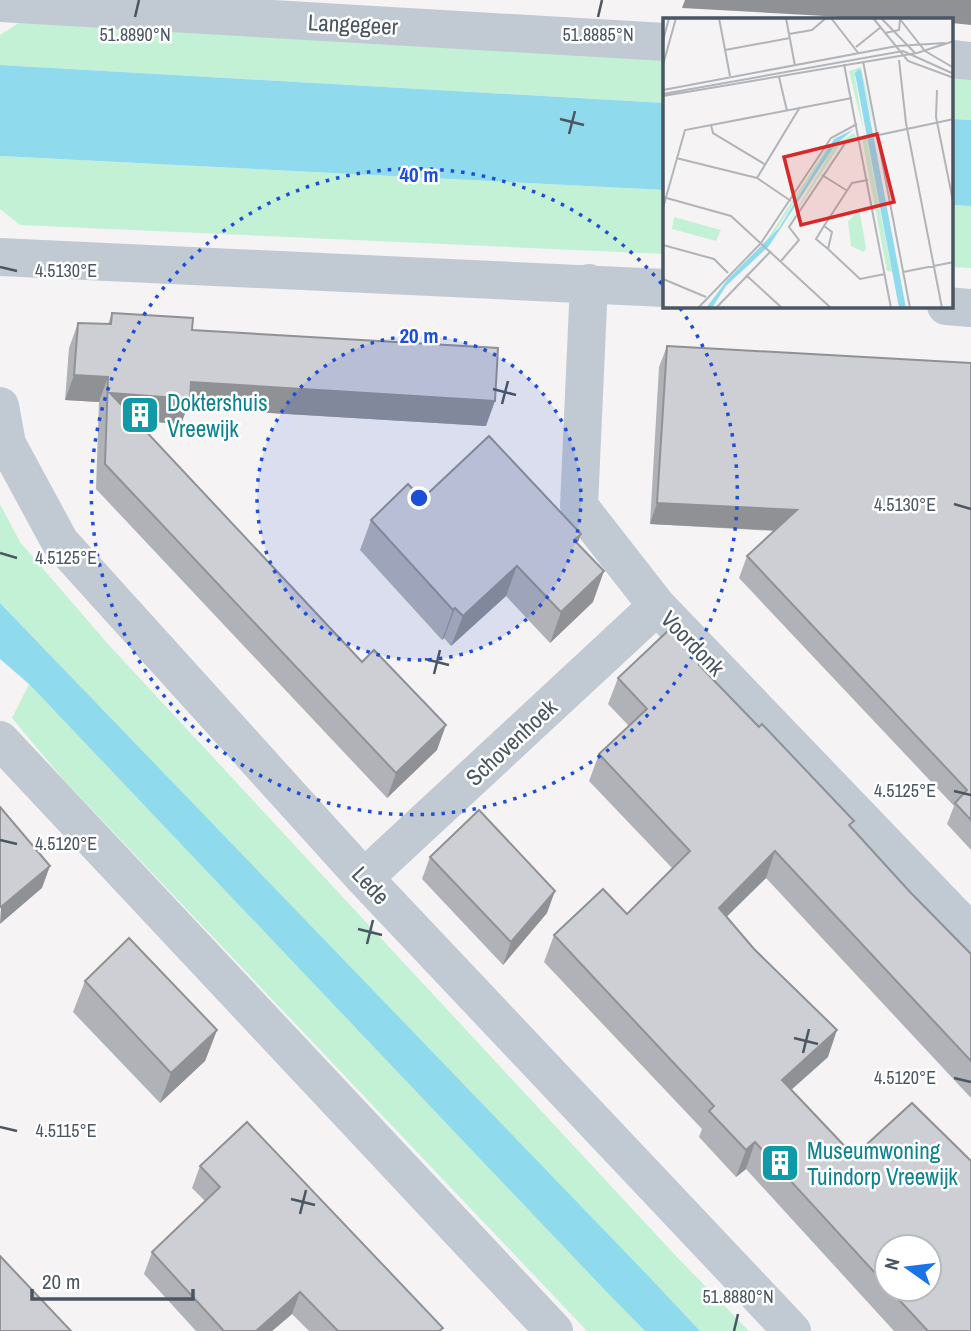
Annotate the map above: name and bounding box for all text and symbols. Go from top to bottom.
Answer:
street label: Langegeer [307,6,400,42]
inset map [663,18,954,308]
text: 51.8890°N [99,22,171,47]
text: 51.8885°N [562,22,634,47]
text: 40 m [399,160,439,189]
text: 4.5130°E [35,258,97,283]
text: 20 m [399,321,439,350]
place label: Doktershuis Vreewijk [167,387,268,444]
building icon: Doktershuis Vreewijk [119,394,161,436]
centre of rings [407,486,431,510]
text: 4.5130°E [874,492,936,517]
text: 4.5125°E [35,545,97,570]
street label: Voordonk [654,604,732,683]
street label: Schovenhoek [459,691,564,792]
text: 4.5125°E [874,778,936,803]
text: 4.5120°E [35,831,97,856]
street label: Lede [345,859,397,911]
text: 4.5120°E [874,1065,936,1090]
text: 4.5115°E [35,1118,97,1143]
place label: Museumwoning Tuindorp Vreewijk [807,1135,958,1192]
building icon: Museumwoning Tuindorp Vreewijk [759,1142,801,1184]
north arrow [873,1233,943,1303]
text: N [878,1255,905,1272]
scale bar [32,1258,192,1302]
text: 20 m [42,1267,80,1296]
text: 51.8880°N [702,1284,774,1309]

